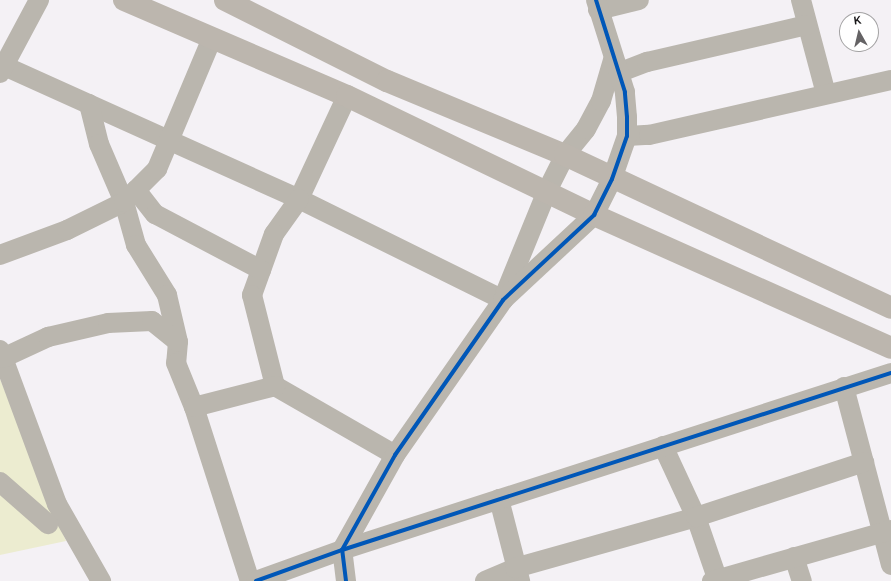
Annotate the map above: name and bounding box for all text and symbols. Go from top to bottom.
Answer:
north arrow [839,12,879,52]
text: K [853,14,862,28]

